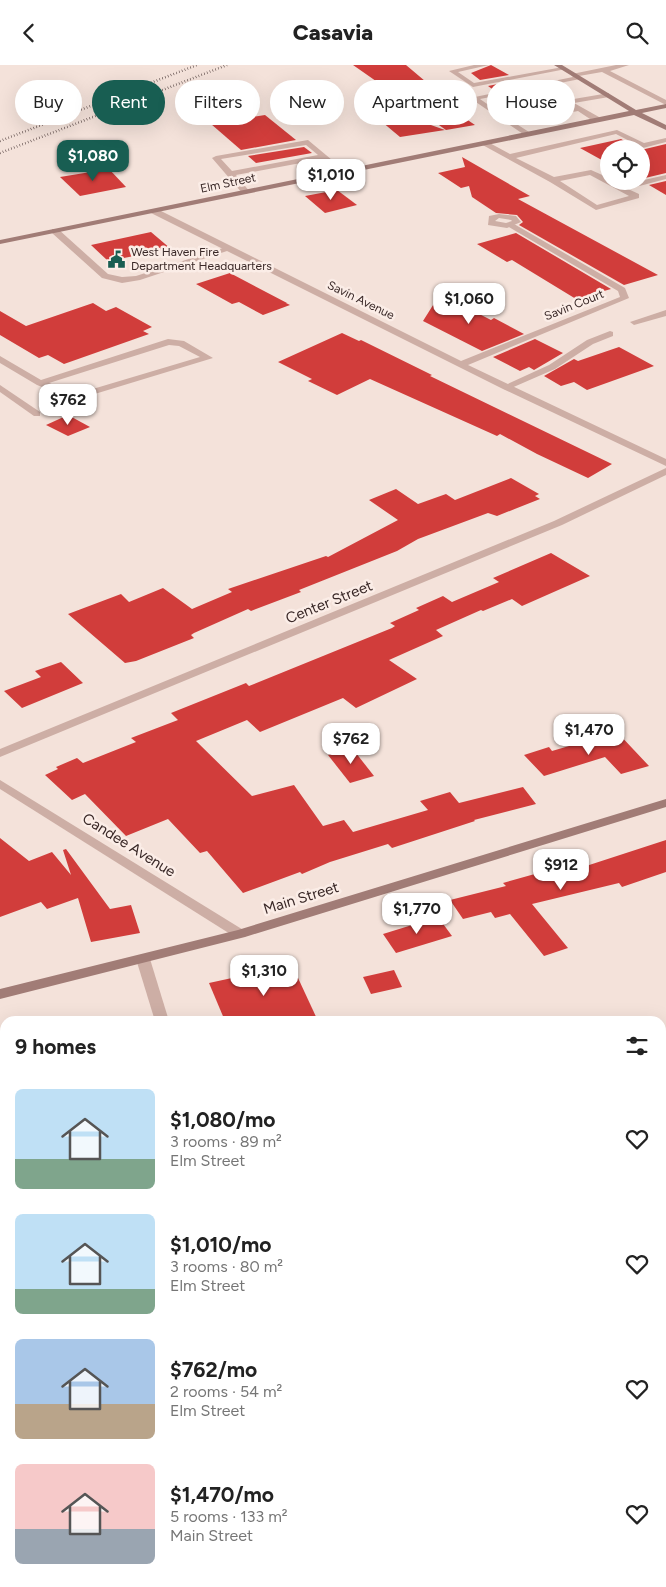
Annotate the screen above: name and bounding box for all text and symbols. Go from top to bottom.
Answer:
icon: back [15,19,43,47]
text: Casavia [293,19,373,46]
icon: search [623,19,651,47]
chip: Buy [15,80,82,125]
chip: Rent [92,80,165,125]
chip: Filters [175,80,260,125]
chip: New [270,80,344,125]
chip: Apartment [354,80,477,125]
chip: House [487,80,575,125]
pin: $1,080 [52,139,134,182]
map controls [600,140,650,190]
button: locate [600,140,650,190]
text: $1,080 [68,146,118,165]
pin: $1,010 [290,159,372,201]
text: $1,010 [307,165,355,184]
street label: Elm Street [199,170,258,196]
place label: West Haven Fire Department Headquarters [131,245,272,273]
public building icon: West Haven Fire Department Headquarters [107,249,127,269]
street label: Savin Avenue [325,278,397,322]
pin: $1,060 [428,283,510,325]
street label: Savin Court [542,287,606,323]
text: $1,060 [444,289,494,308]
pin: $762 [38,383,98,426]
text: $762 [50,390,86,409]
street label: Center Street [283,576,375,628]
pin: $1,470 [548,713,630,756]
text: $1,470 [564,720,614,739]
pin: $762 [321,723,381,765]
text: $762 [333,729,369,748]
street label: Candee Avenue [79,809,179,881]
pin: $912 [531,849,591,891]
text: $912 [544,855,578,874]
street label: Main Street [261,878,341,918]
pin: $1,770 [376,893,458,935]
text: $1,770 [393,899,441,918]
pin: $1,310 [223,955,305,997]
text: $1,310 [241,961,287,980]
icon: filters [623,1032,651,1060]
text: 9 homes [15,1034,96,1059]
text: $1,080/mo [170,1107,276,1132]
icon: home [55,1109,115,1169]
icon: heart [623,1125,651,1153]
text: 3 rooms · 89 m² [170,1132,282,1151]
text: Elm Street [170,1151,245,1170]
text: $1,010/mo [170,1232,272,1257]
icon: home [55,1234,115,1294]
icon: heart [623,1250,651,1278]
text: 3 rooms · 80 m² [170,1257,283,1276]
text: Elm Street [170,1276,245,1295]
text: $762/mo [170,1357,257,1382]
icon: home [55,1359,115,1419]
icon: heart [623,1375,651,1403]
text: 2 rooms · 54 m² [170,1382,282,1401]
text: Elm Street [170,1401,245,1420]
text: $1,470/mo [170,1482,274,1507]
icon: home [55,1484,115,1544]
icon: heart [623,1500,651,1528]
text: 5 rooms · 133 m² [170,1507,288,1526]
text: Main Street [170,1526,253,1545]

